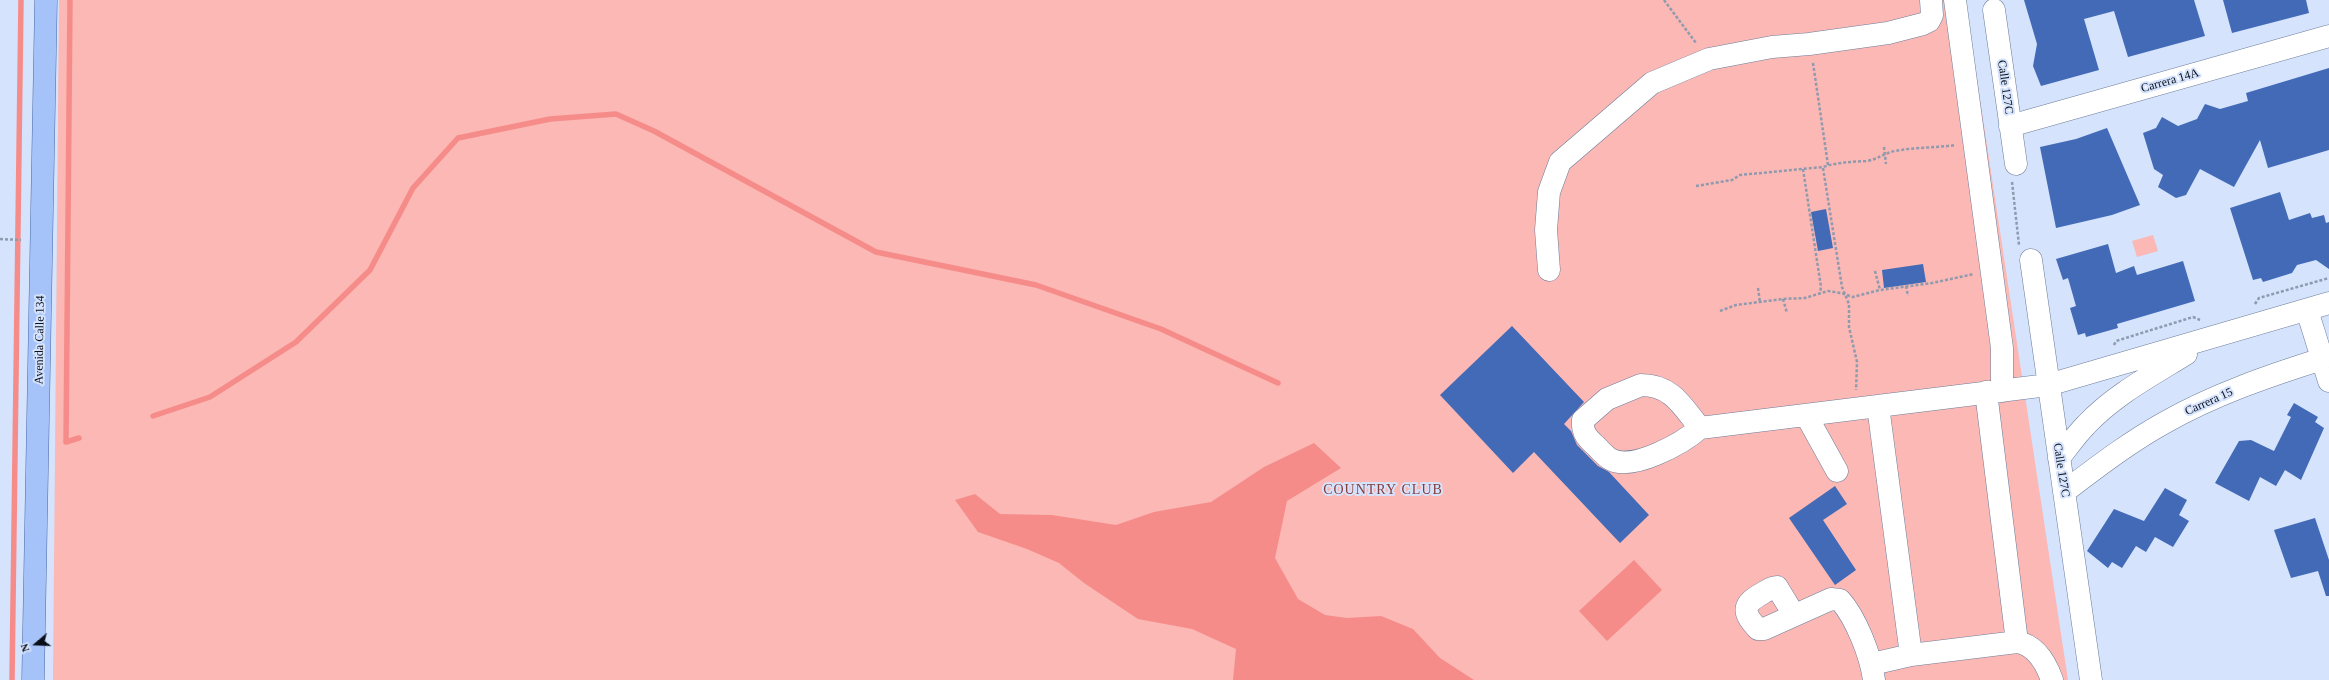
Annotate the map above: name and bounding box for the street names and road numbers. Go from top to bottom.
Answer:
street label: Calle 127C [1994,59,2016,115]
street label: Carrera 14A [2139,66,2201,96]
street label: Avenida Calle 134 [32,295,48,385]
street label: Carrera 15 [2183,385,2235,419]
street label: Calle 127C [2050,442,2072,498]

